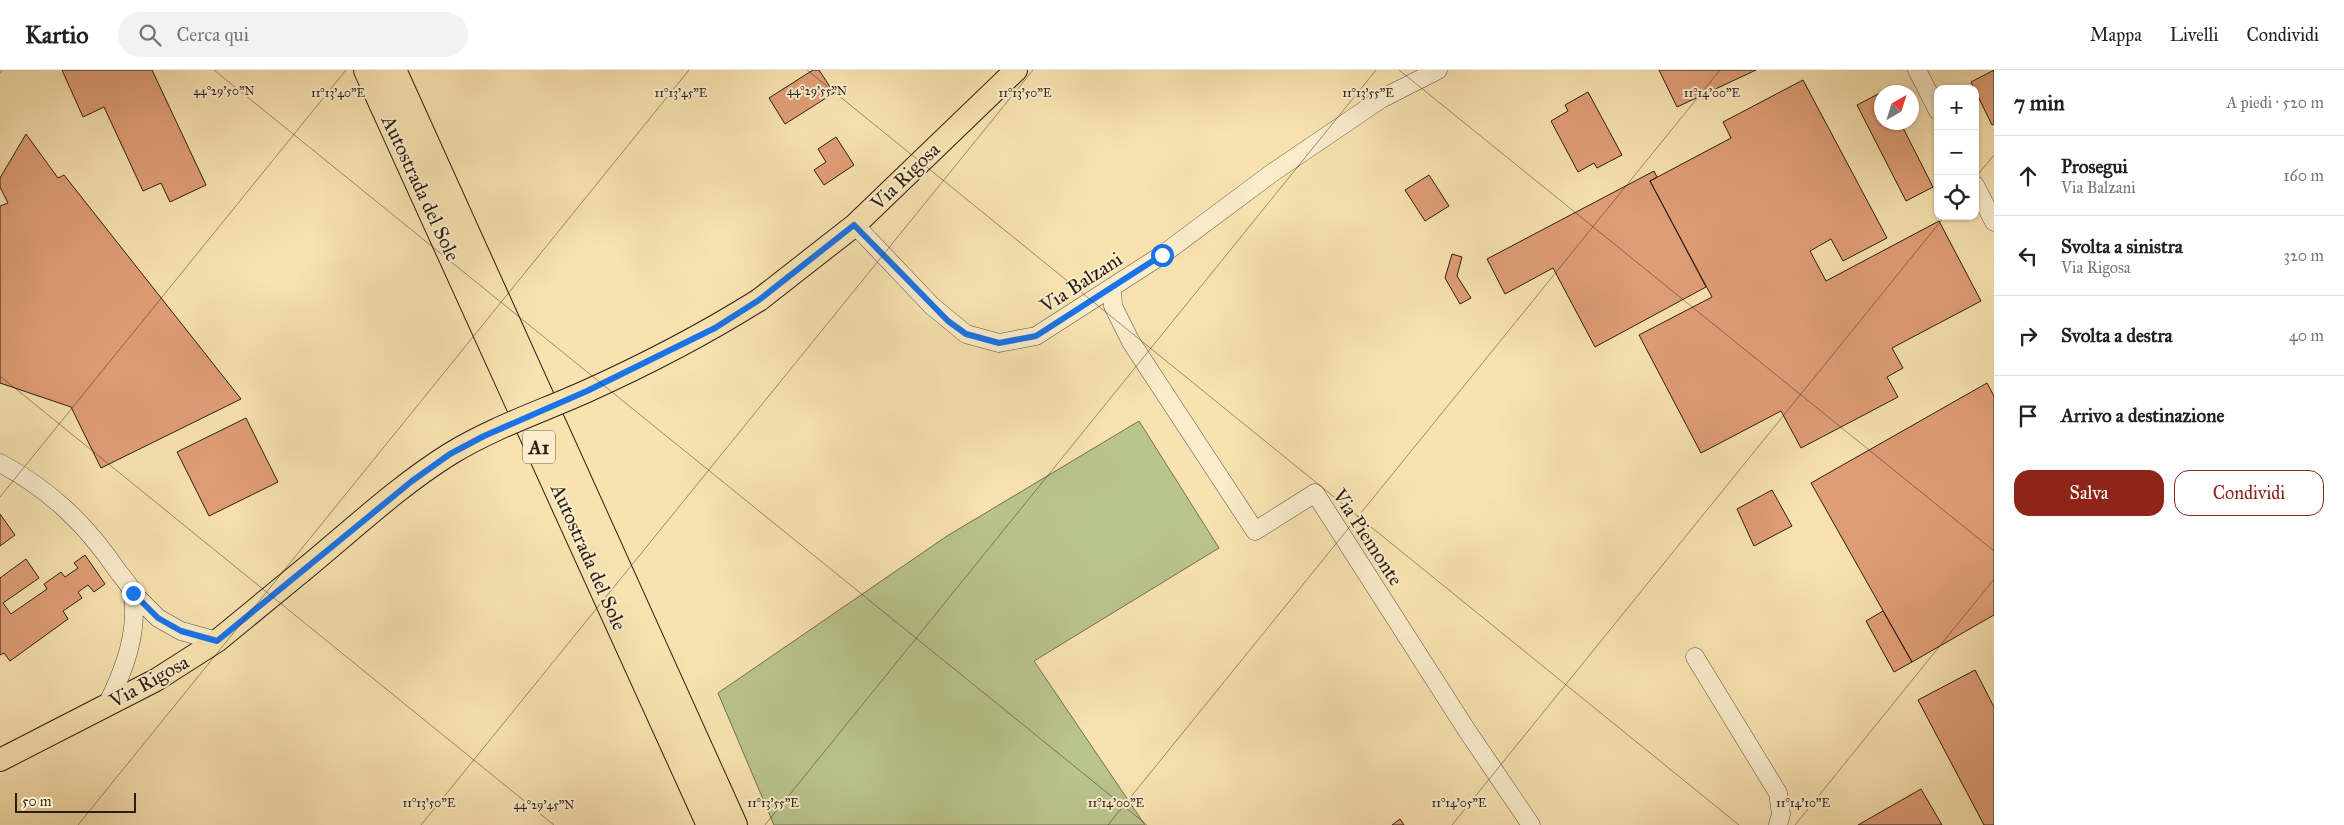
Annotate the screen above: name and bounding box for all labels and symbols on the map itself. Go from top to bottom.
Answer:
text: 44°29'50"N [193,84,255,98]
text: 44°29'55"N [787,84,847,98]
north arrow [1874,85,1919,130]
text: 11°13'40"E [311,86,366,100]
text: 11°13'45"E [655,86,708,100]
text: 11°13'50"E [998,86,1052,100]
text: 11°13'55"E [1342,86,1394,100]
text: 11°14'00"E [1684,86,1741,100]
street label: Autostrada del Sole [376,111,465,265]
street label: Via Rigosa [865,137,946,216]
route start [1151,244,1174,267]
street label: Via Balzani [1035,246,1127,318]
road number: A1 [523,431,555,464]
street label: Autostrada del Sole [546,479,632,634]
street label: Via Piemonte [1327,483,1408,590]
route end [122,582,145,605]
street label: Via Rigosa [104,649,194,714]
scale bar [15,790,136,813]
text: 11°13'50"E [402,796,456,810]
text: 11°13'55"E [747,796,799,810]
text: 11°14'00"E [1088,796,1145,810]
text: 11°14'05"E [1432,796,1487,810]
text: 11°14'10"E [1776,796,1830,810]
text: 44°29'45"N [513,798,575,812]

